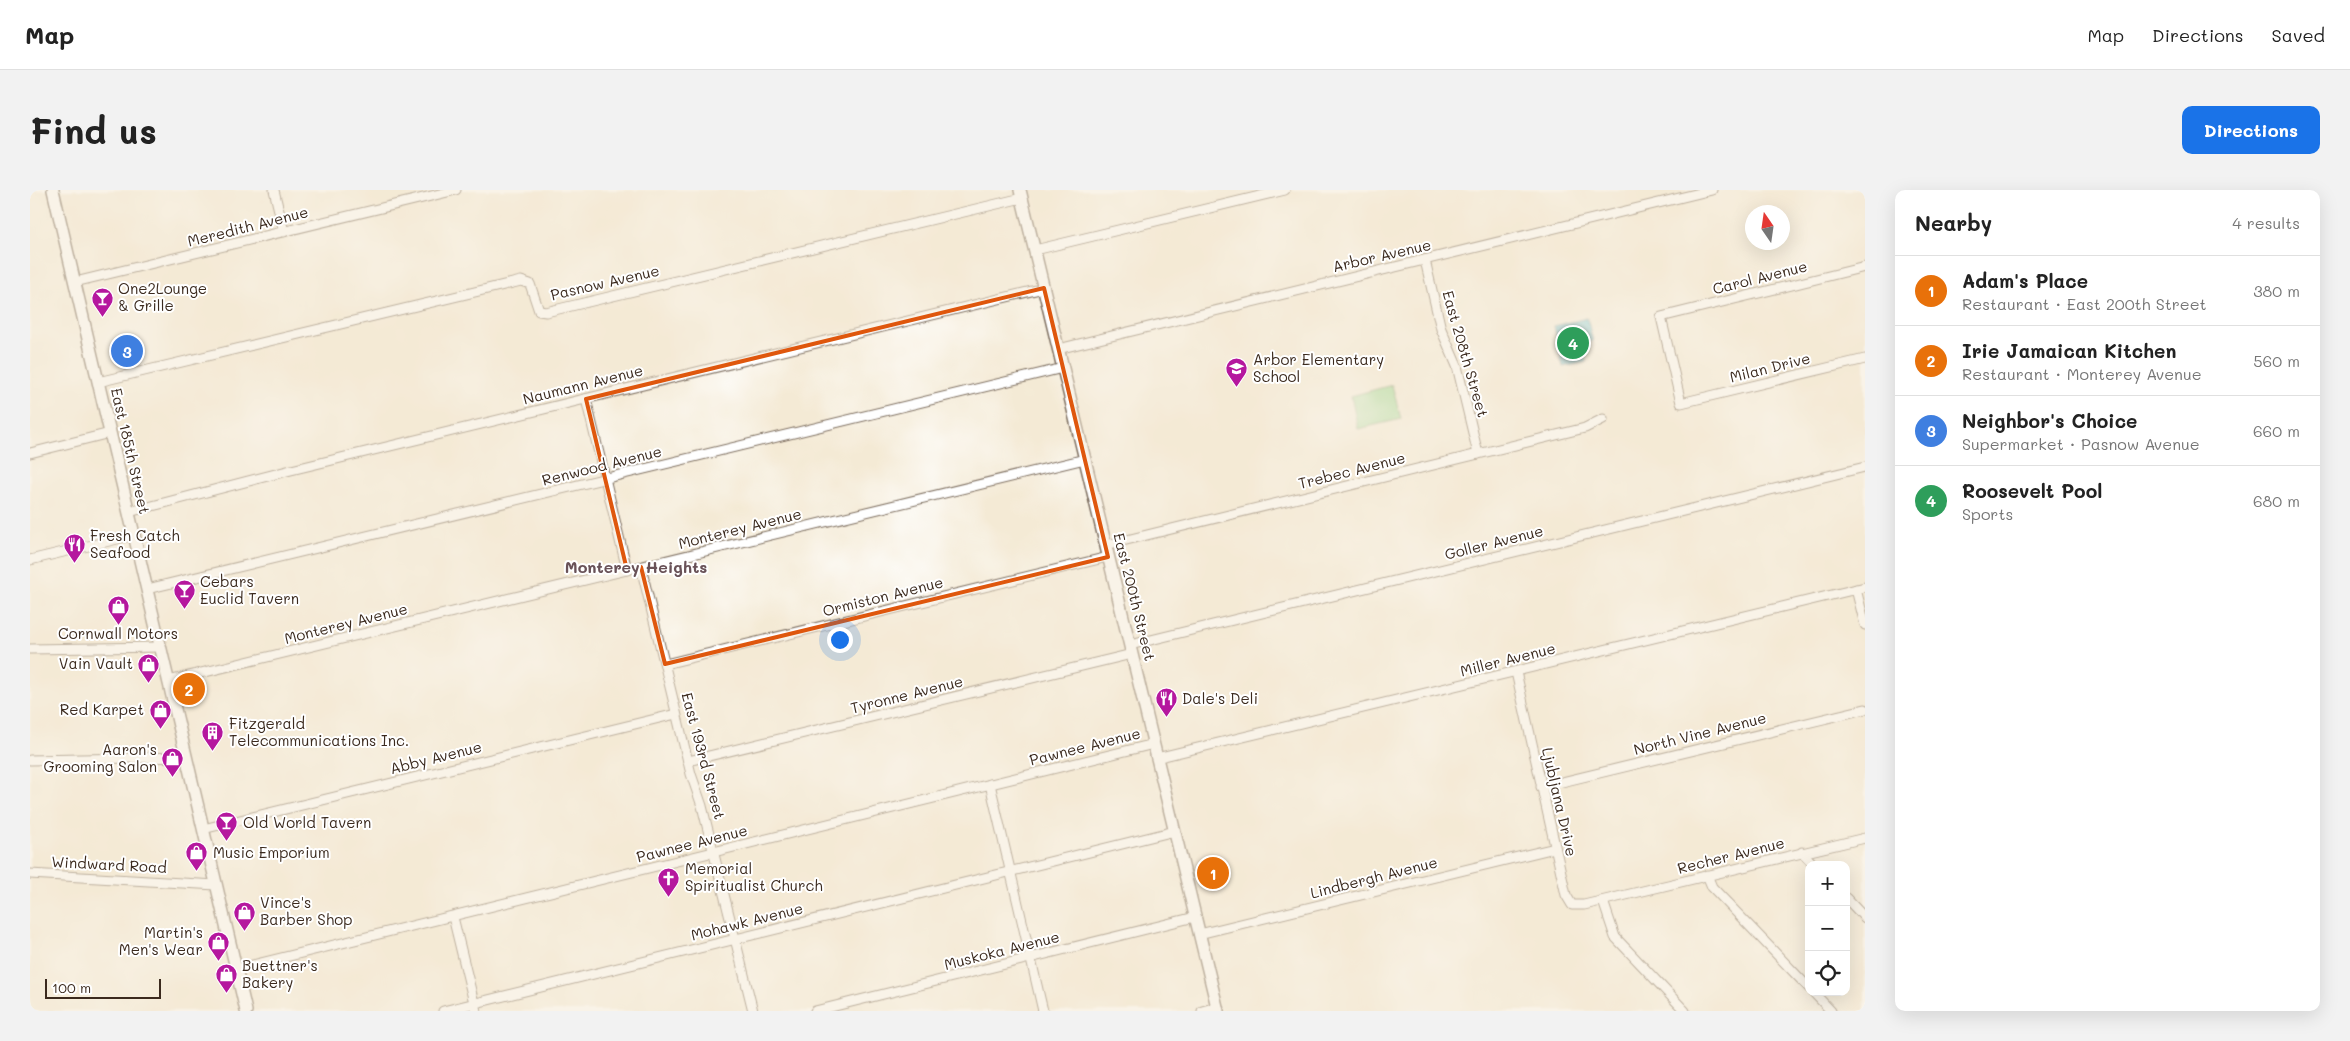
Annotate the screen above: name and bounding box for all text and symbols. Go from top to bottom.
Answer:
text: Map [25,19,74,50]
text: Map [2087,23,2124,47]
text: Directions [2152,23,2244,47]
text: Saved [2272,23,2325,47]
button: Directions [2182,106,2320,154]
text: Find us [30,107,157,153]
street label: Meredith Avenue [185,201,310,251]
north arrow [1745,205,1790,250]
text: Nearby [1915,209,1992,236]
text: 4 results [2232,212,2300,233]
street label: Arbor Avenue [1331,234,1433,276]
street label: Carol Avenue [1710,256,1809,298]
street label: Pasnow Avenue [548,260,661,304]
text: Adam's Place [1962,268,2088,293]
place label: One2Lounge & Grille [118,278,207,315]
text: 1 [1927,280,1935,301]
text: 380 m [2253,280,2300,301]
bar icon: One2Lounge & Grille [90,286,114,317]
street label: East 208th Street [1438,288,1494,419]
text: Restaurant · East 200th Street [1962,293,2207,314]
pin: 4 [1557,324,1589,362]
pin: 3 [111,332,143,370]
text: Irie Jamaican Kitchen [1962,338,2176,363]
street label: Milan Drive [1727,347,1812,387]
place label: Arbor Elementary School [1253,349,1384,386]
text: 2 [1927,350,1935,371]
text: 560 m [2253,350,2300,371]
school or university icon: Arbor Elementary School [1225,357,1249,388]
street label: Naumann Avenue [521,359,645,409]
text: Restaurant · Monterey Avenue [1962,363,2202,384]
street label: East 185th Street [107,386,155,516]
text: Neighbor's Choice [1962,408,2137,433]
text: 3 [1926,420,1936,441]
text: 660 m [2253,420,2300,441]
text: Supermarket · Pasnow Avenue [1962,433,2200,454]
street label: Renwood Avenue [540,440,664,490]
street label: Trebec Avenue [1296,447,1407,493]
text: Roosevelt Pool [1962,478,2102,503]
text: 4 [1926,490,1936,511]
text: 680 m [2253,490,2300,511]
street label: Monterey Avenue [676,503,804,553]
text: Sports [1962,503,2013,524]
street label: Goller Avenue [1442,520,1545,564]
place label: Fresh Catch Seafood [90,525,180,562]
street label: East 200th Street [1109,531,1161,663]
restaurant icon: Fresh Catch Seafood [62,533,86,564]
district label: Monterey Heights [565,556,707,577]
place label: Cebars Euclid Tavern [200,571,299,608]
street label: Ormiston Avenue [820,571,945,621]
bar icon: Cebars Euclid Tavern [172,579,196,610]
shop icon: Cornwall Motors [106,594,130,625]
street label: Monterey Avenue [282,598,410,648]
place label: Cornwall Motors [58,623,178,643]
your location [827,627,853,653]
street label: Miller Avenue [1458,638,1558,681]
shop icon: Vain Vault [137,652,161,683]
place label: Vain Vault [59,653,133,673]
pin: 2 [173,670,205,708]
street label: Tyronne Avenue [848,670,965,718]
restaurant icon: Dale's Deli [1154,687,1178,718]
place label: Dale's Deli [1182,688,1258,708]
street label: East 193rd Street [677,690,731,821]
shop icon: Red Karpet [148,698,172,729]
place label: Red Karpet [60,699,144,719]
street label: North Vine Avenue [1631,707,1768,759]
place label: Fitzgerald Telecommunications Inc. [229,713,409,750]
building icon: Fitzgerald Telecommunications Inc. [201,721,225,752]
street label: Pawnee Avenue [1027,723,1142,769]
street label: Abby Avenue [388,736,484,778]
place label: Aaron's Grooming Salon [43,739,157,776]
street label: Ljubljana Drive [1538,745,1582,858]
shop icon: Aaron's Grooming Salon [161,747,185,778]
bar icon: Old World Tavern [215,811,239,842]
place label: Old World Tavern [243,812,371,832]
street label: Pawnee Avenue [634,820,749,866]
street label: Recher Avenue [1675,832,1786,878]
shop icon: Music Emporium [185,841,209,872]
place label: Music Emporium [213,842,330,862]
street label: Windward Road [51,851,167,877]
street label: Lindbergh Avenue [1308,852,1440,903]
pin: 1 [1197,854,1229,892]
place label: Memorial Spiritualist Church [685,858,823,895]
map controls [1805,861,1850,996]
button: + [1805,861,1850,906]
church icon: Memorial Spiritualist Church [657,866,681,897]
place label: Vince's Barber Shop [260,892,352,929]
street label: Mohawk Avenue [689,897,805,945]
shop icon: Vince's Barber Shop [232,900,256,931]
button: − [1805,906,1850,951]
place label: Martin's Men's Wear [119,922,203,959]
street label: Muskoka Avenue [942,926,1062,974]
shop icon: Martin's Men's Wear [207,930,231,961]
button: locate [1805,951,1850,996]
place label: Buettner's Bakery [242,955,318,992]
shop icon: Buettner's Bakery [214,963,238,994]
scale bar [45,976,161,999]
text: 100 m [52,978,91,997]

